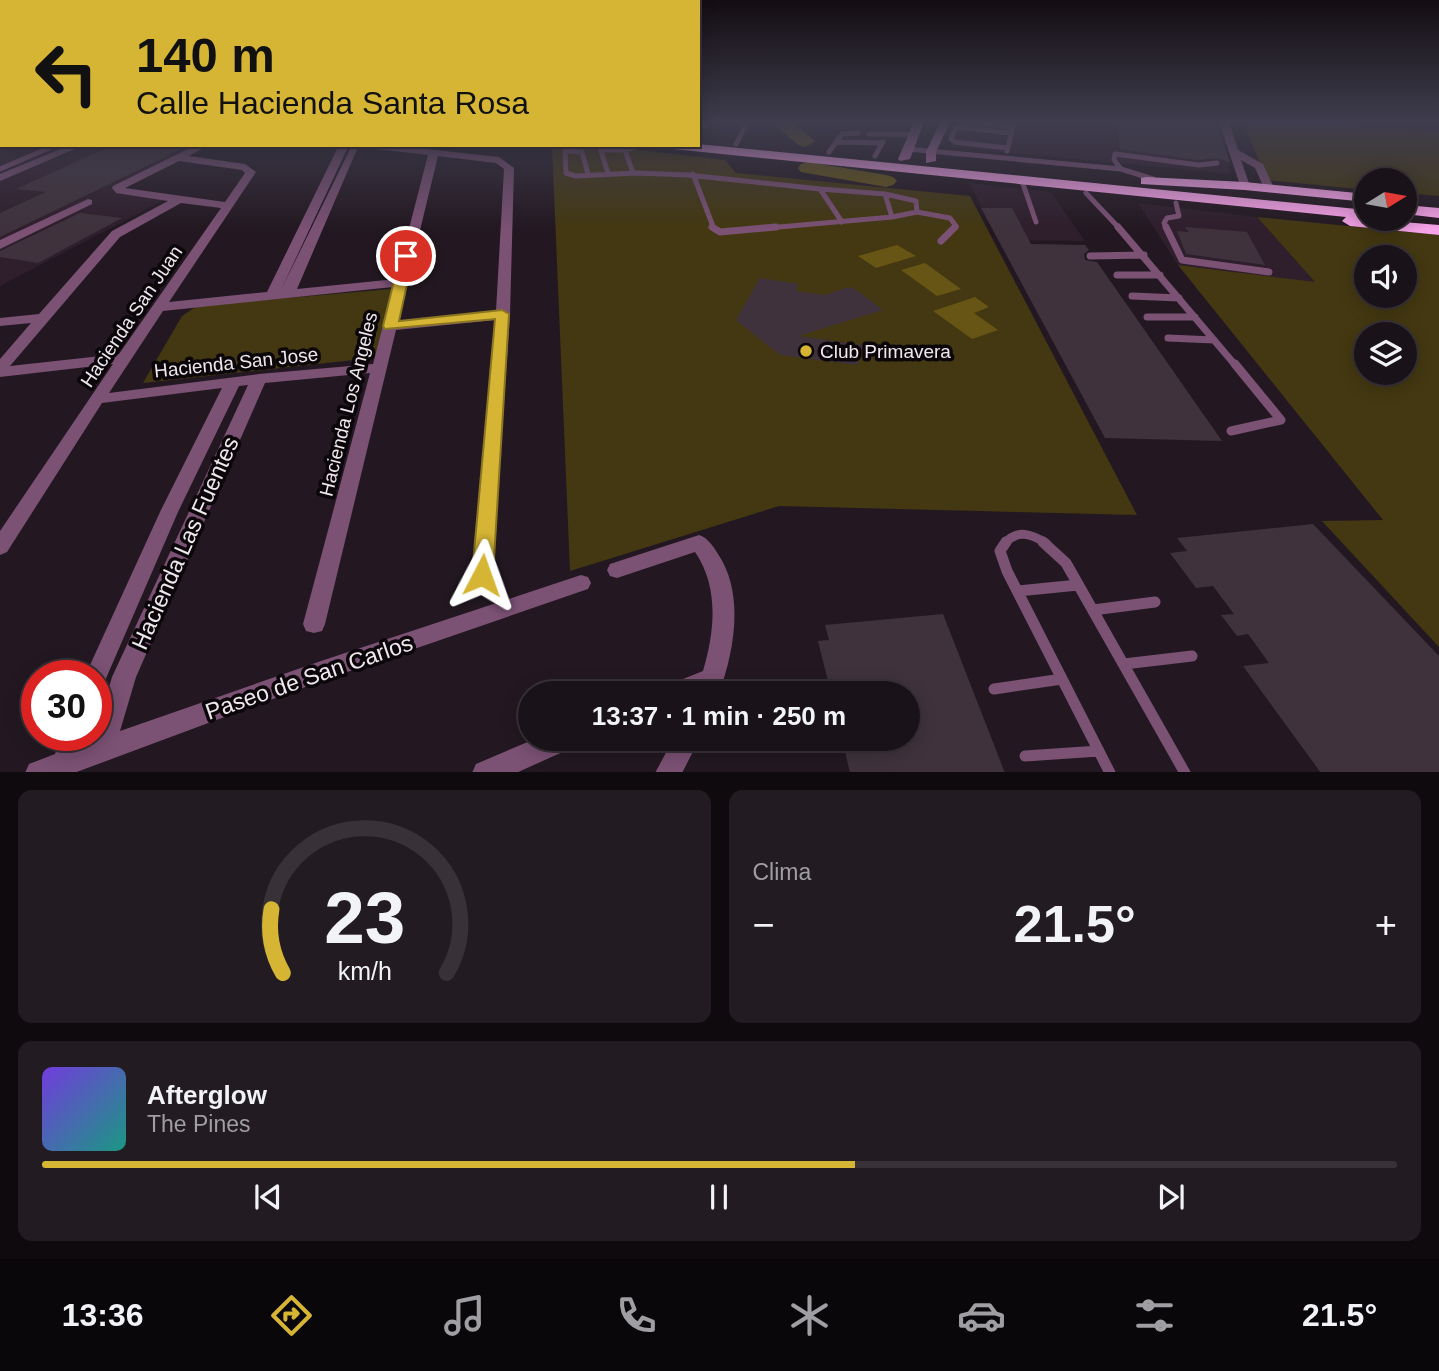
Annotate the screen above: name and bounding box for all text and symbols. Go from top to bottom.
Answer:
icon: left [21,28,112,119]
text: 140 m [136,28,275,82]
text: Calle Hacienda Santa Rosa [136,85,529,121]
north arrow [1354,168,1418,231]
map controls [1354,168,1417,385]
pin [376,226,436,286]
icon: arrive [387,237,425,275]
street label: Hacienda San Juan [76,242,186,391]
button: sound [1354,245,1417,308]
street label: Hacienda Los Angeles [315,310,382,498]
button: layers [1354,322,1417,385]
place label: Club Primavera [820,341,951,362]
street label: Hacienda San Jose [153,343,319,382]
marker: Club Primavera [798,343,814,359]
street label: Hacienda Las Fuentes [126,433,244,653]
position arrow [445,538,519,612]
street label: Paseo de San Carlos [202,629,416,725]
speed limit sign: 30 [21,660,112,751]
text: 13:37 · 1 min · 250 m [592,701,846,731]
text: Clima [753,859,811,885]
text: 23 [324,877,405,958]
text: 21.5° [1014,895,1136,953]
text: − [753,904,775,946]
text: + [1375,904,1397,946]
text: km/h [337,956,391,984]
text: Afterglow [147,1080,267,1110]
text: The Pines [147,1111,251,1137]
icon: previous [249,1178,287,1216]
icon: pause [700,1178,738,1216]
icon: next [1152,1178,1190,1216]
icon: directions [267,1291,316,1340]
icon: music [440,1291,489,1340]
icon: phone [612,1291,661,1340]
icon: climate [785,1291,834,1340]
icon: car [957,1291,1006,1340]
icon: filters [1130,1291,1179,1340]
text: 13:36 [62,1297,144,1333]
text: 21.5° [1302,1297,1377,1333]

